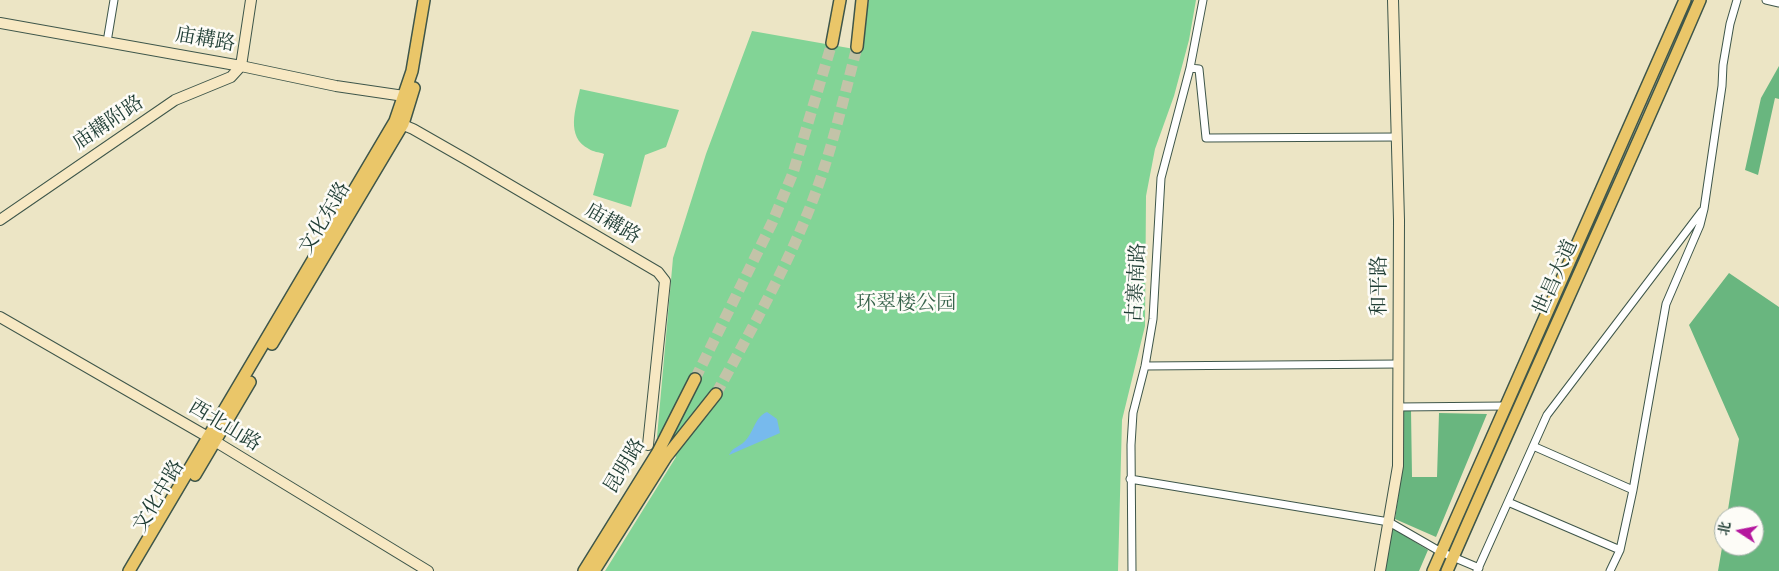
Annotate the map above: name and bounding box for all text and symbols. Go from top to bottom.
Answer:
street label: 庙耩路 [173,24,237,58]
street label: 庙耩附路 [69,92,149,156]
street label: 文化东路 [295,179,357,259]
street label: 庙耩路 [580,200,644,250]
street label: 世昌大道 [1530,237,1584,319]
street label: 古寨南路 [1124,242,1152,324]
street label: 和平路 [1369,256,1393,316]
park label: 环翠楼公园 [856,293,956,317]
street label: 西北山路 [184,396,264,458]
street label: 昆明路 [600,435,652,499]
street label: 文化中路 [129,457,191,537]
north arrow [1714,506,1764,556]
text: 北 [1715,520,1735,537]

